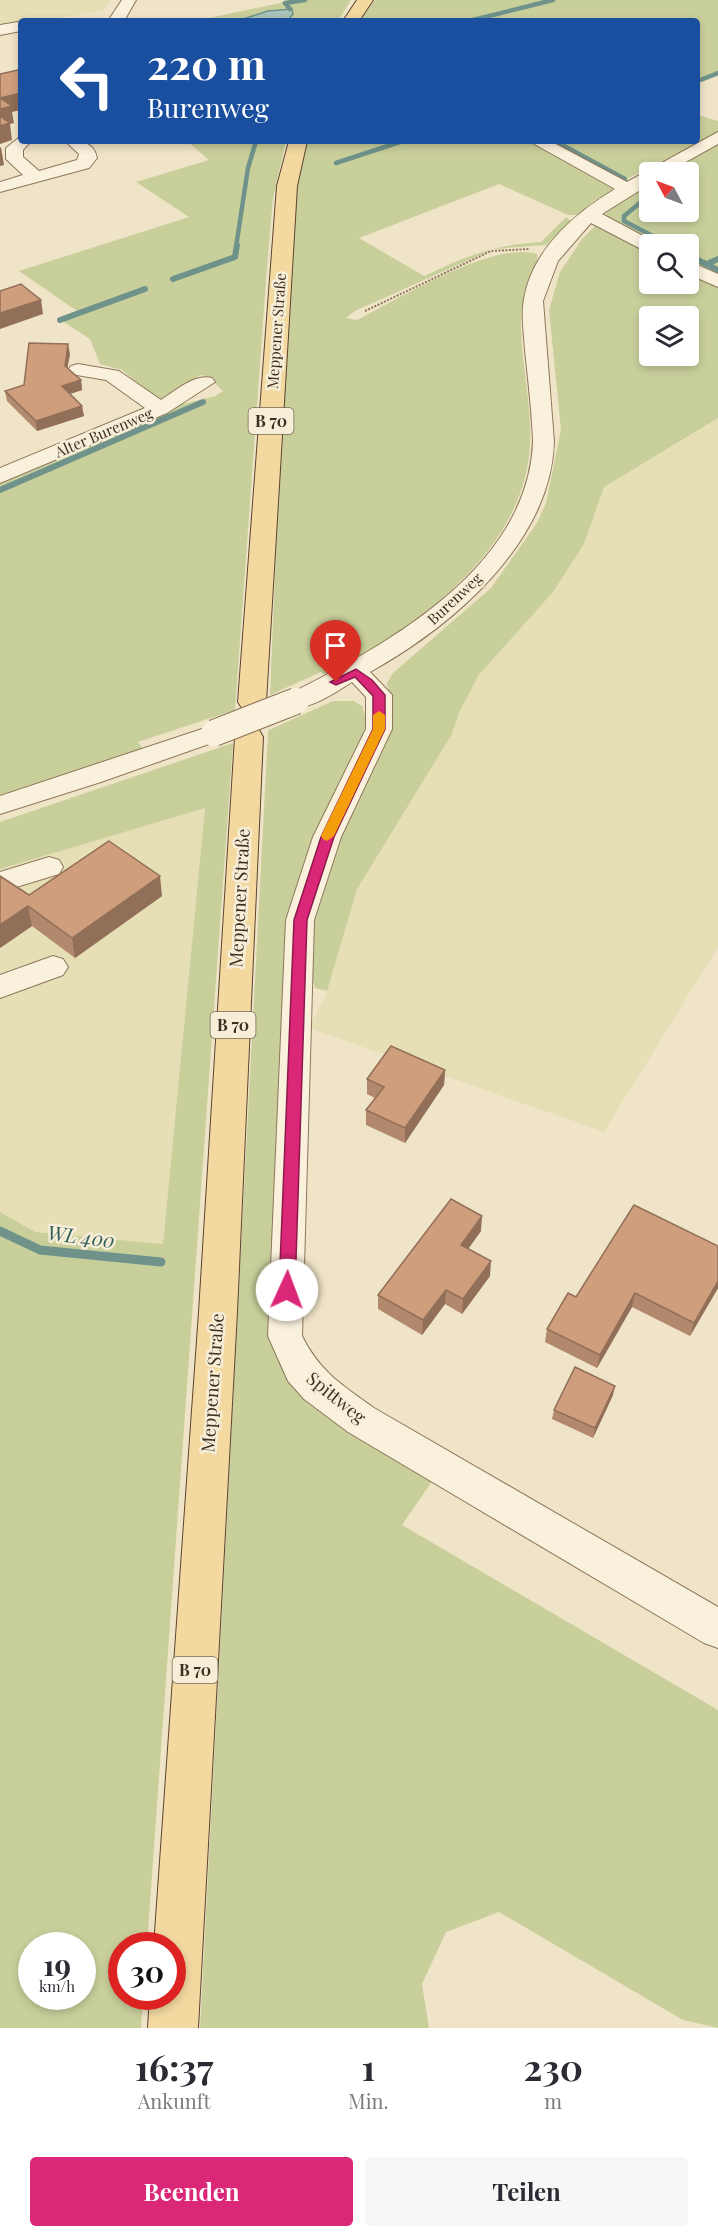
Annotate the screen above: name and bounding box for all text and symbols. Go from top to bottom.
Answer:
text: 220 m [147,35,266,91]
icon: left [48,42,126,120]
text: Burenweg [147,89,269,125]
north arrow [639,162,699,222]
map controls [639,162,699,366]
button: search [639,234,699,294]
street label: Meppener Straße [262,272,290,389]
button: layers [639,306,699,366]
street label: Alter Burenweg [51,402,156,462]
road number: B 70 [248,408,294,434]
street label: Burenweg [423,568,486,629]
pin [310,620,361,682]
icon: arrive [319,629,352,662]
street label: Meppener Straße [223,828,255,968]
road number: B 70 [210,1012,256,1038]
water label: WL 400 [46,1218,116,1253]
position arrow [255,1258,319,1322]
street label: Meppener Straße [195,1313,229,1453]
street label: Spittweg [302,1366,372,1429]
road number: B 70 [172,1657,218,1683]
speed limit sign: 30 [108,1932,186,2010]
text: 19 [43,1944,71,1984]
text: km/h [39,1976,75,1996]
text: 16:37 [135,2042,213,2090]
text: 1 [361,2042,375,2090]
text: 230 [523,2042,583,2090]
text: Ankunft [138,2087,211,2114]
text: Min. [348,2087,388,2114]
text: m [544,2087,562,2114]
button: Beenden [30,2157,353,2226]
button: Teilen [365,2157,688,2226]

